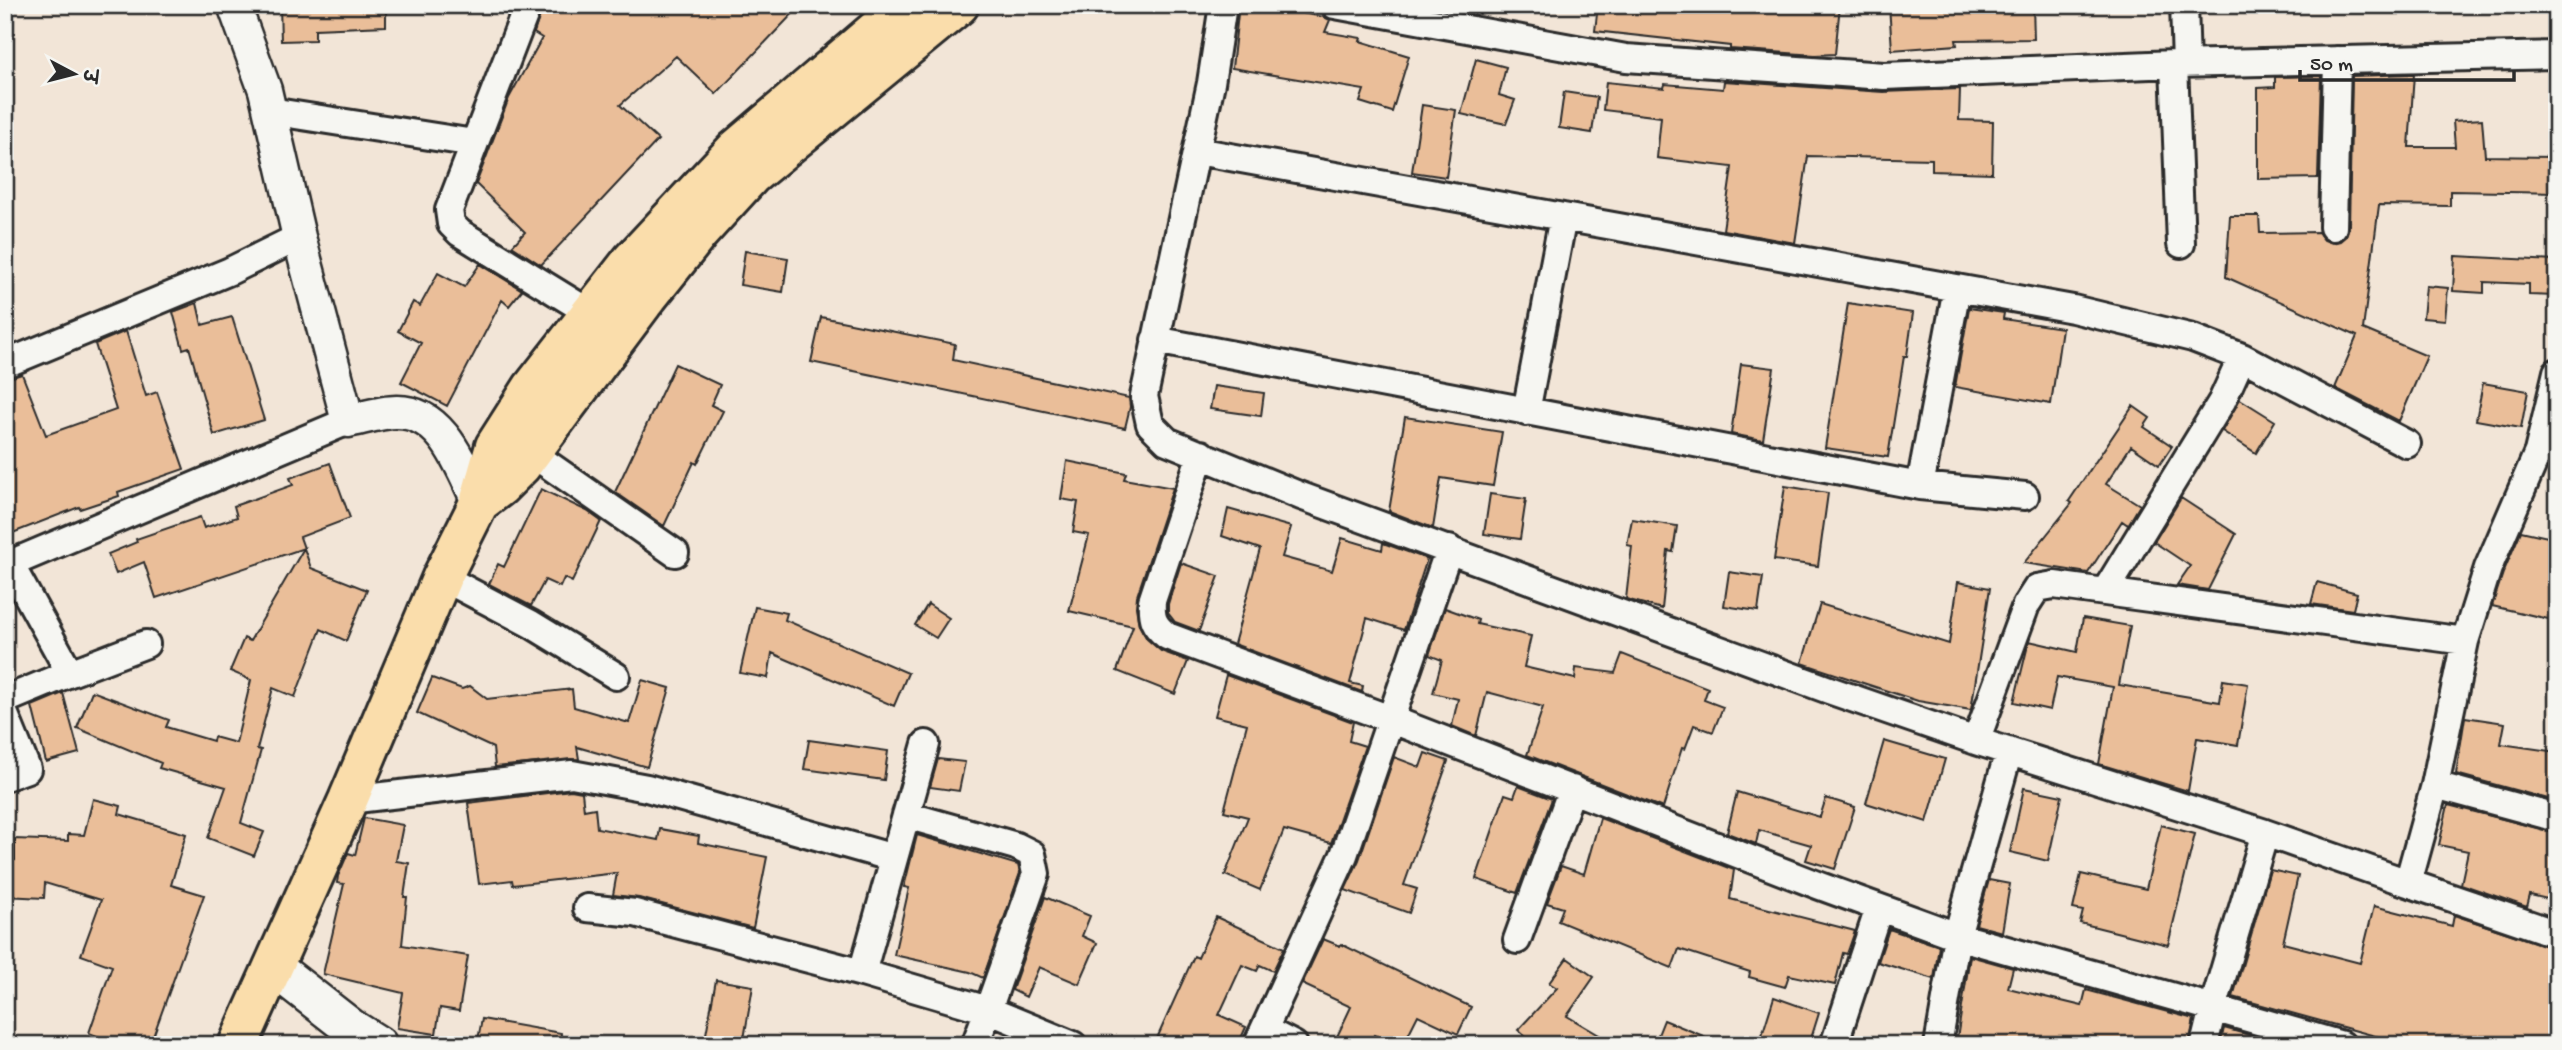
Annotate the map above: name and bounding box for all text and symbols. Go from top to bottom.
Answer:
north arrow [38,38,108,108]
scale bar [2300,38,2513,82]
text: 50 m [2310,54,2353,79]
text: उ [75,66,100,86]

